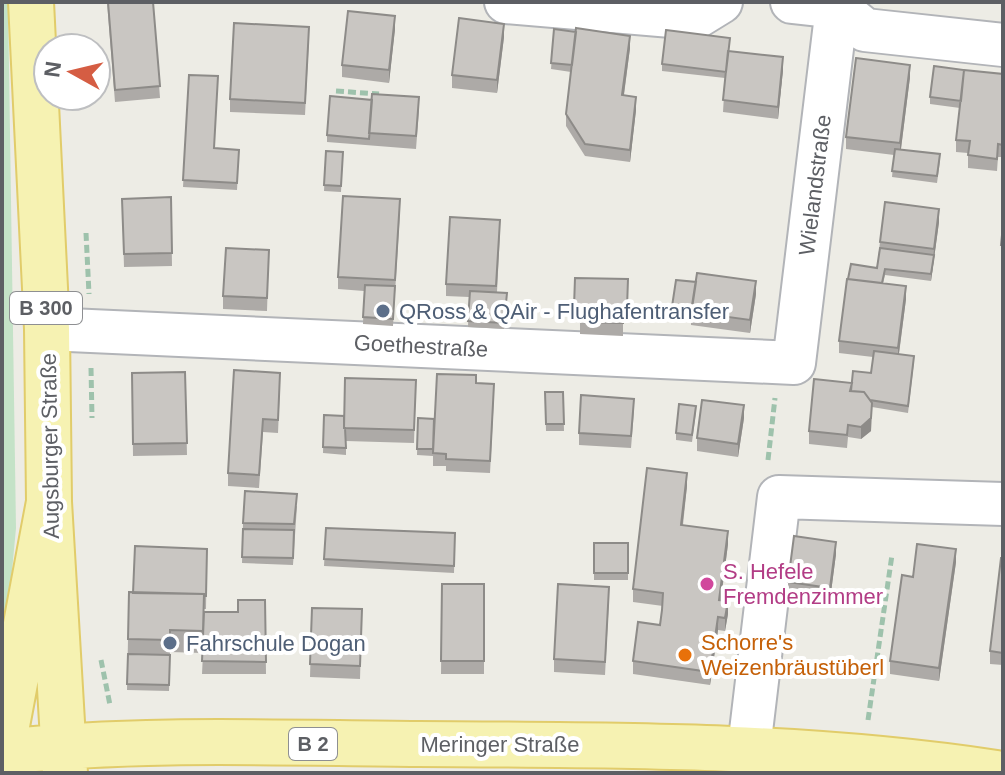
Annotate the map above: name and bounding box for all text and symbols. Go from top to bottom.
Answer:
north arrow [32,32,112,112]
text: N [39,60,66,79]
street label: Wielandstraße [794,113,836,257]
road number: B 300 [10,292,82,324]
place label: QRoss & QAir - Flughafentransfer [399,299,729,324]
marker: QRoss & QAir - Flughafentransfer [374,302,392,320]
street label: Goethestraße [353,330,489,362]
street label: Augsburger Straße [36,353,64,539]
place label: S. Hefele Fremdenzimmer [723,559,883,609]
marker: S. Hefele Fremdenzimmer [698,575,716,593]
place label: Schorre's Weizenbräustüberl [701,630,884,680]
place label: Fahrschule Dogan [186,631,366,656]
marker: Fahrschule Dogan [161,634,179,652]
marker: Schorre's Weizenbräustüberl [676,646,694,664]
road number: B 2 [289,728,337,760]
street label: Meringer Straße [421,732,579,757]

